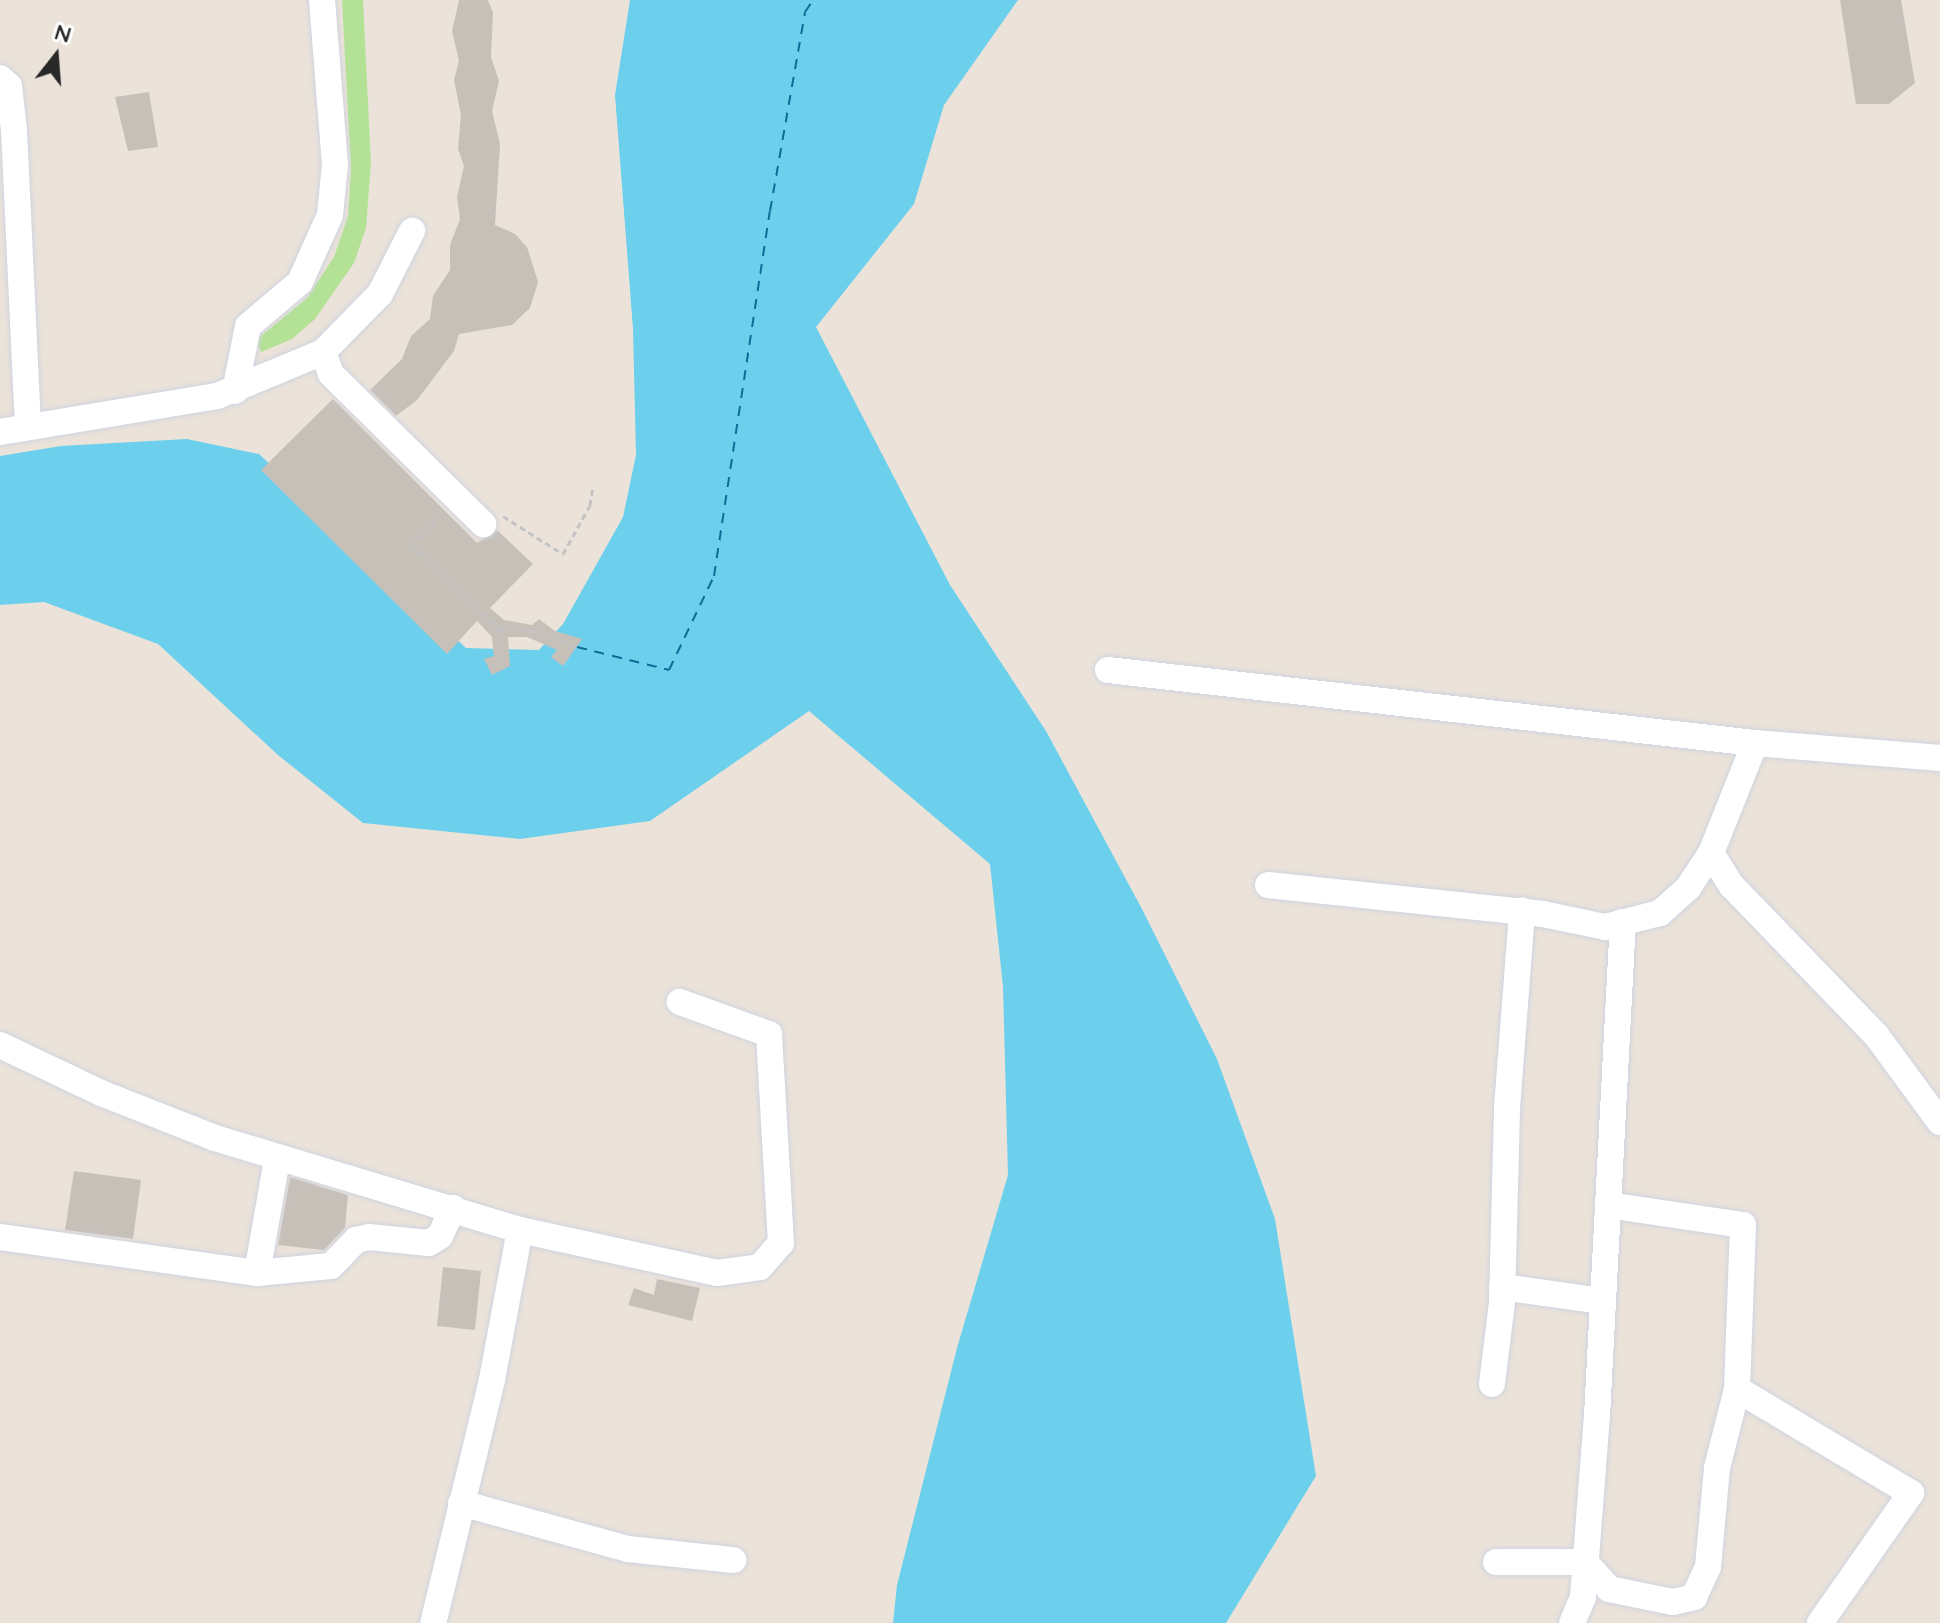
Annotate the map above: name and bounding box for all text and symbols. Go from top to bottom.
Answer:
north arrow [16,16,96,96]
text: N [51,17,75,49]

